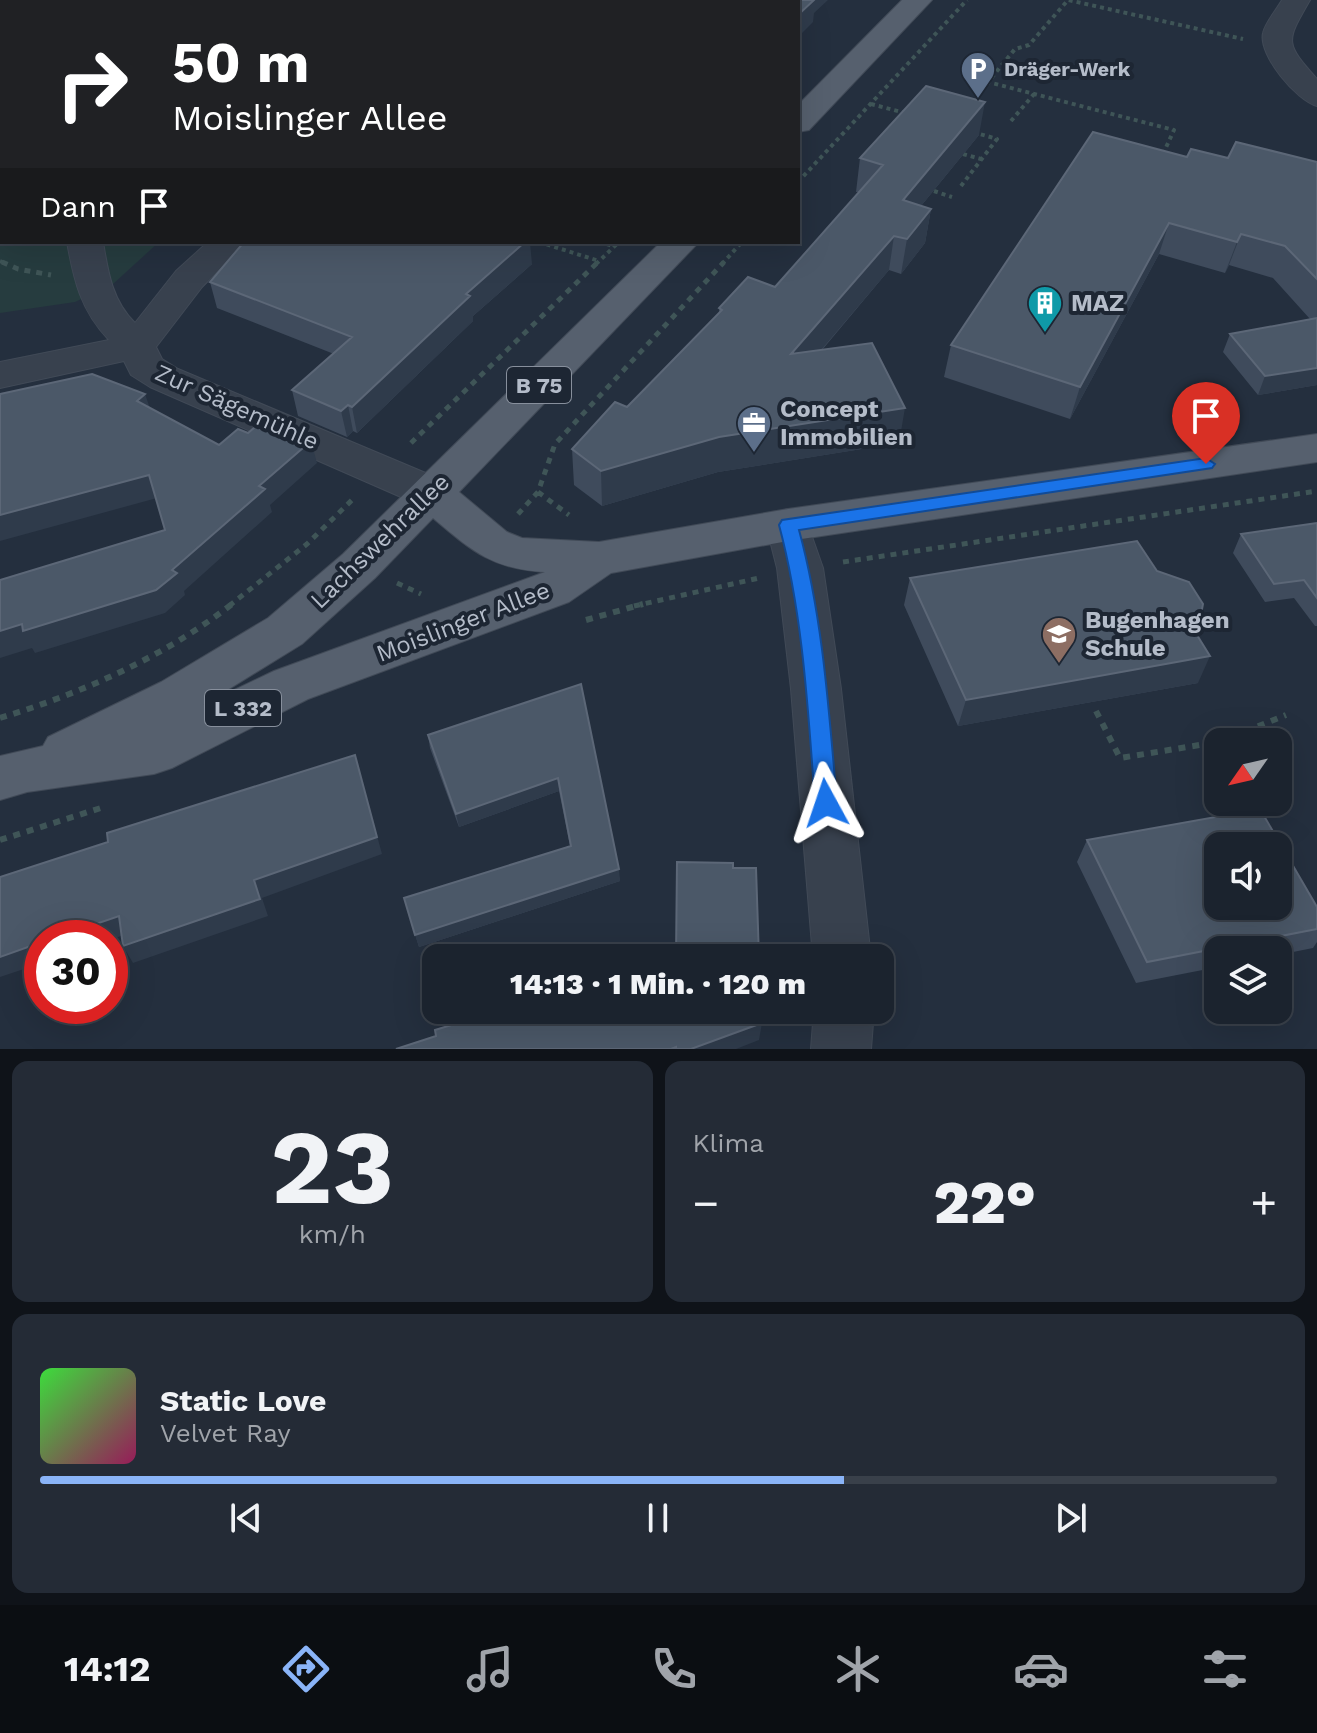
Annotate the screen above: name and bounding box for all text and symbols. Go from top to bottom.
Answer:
text: 50 m [172,30,309,96]
icon: right [40,32,144,136]
parking icon: Dräger-Werk [959,50,997,100]
place label: Dräger-Werk [1004,57,1131,81]
text: Moislinger Allee [172,97,447,139]
icon: arrive [132,184,176,228]
text: Dann [40,189,116,224]
building icon: MAZ [1026,284,1064,334]
place label: MAZ [1071,289,1124,317]
street label: Zur Sägemühle [151,358,323,456]
road number: B 75 [507,367,571,403]
pin [1172,382,1240,464]
icon: arrive [1184,394,1228,438]
place label: Concept Immobilien [780,395,913,451]
office icon: Concept Immobilien [735,404,773,454]
street label: Lachswehrallee [305,468,455,614]
street label: Moislinger Allee [372,576,554,668]
place label: Bugenhagen Schule [1085,606,1230,662]
school or university icon: Bugenhagen Schule [1040,615,1078,665]
road number: L 332 [205,690,281,726]
north arrow [1204,728,1292,816]
map controls [1204,728,1292,1024]
position arrow [784,761,868,845]
button: sound [1204,832,1292,920]
speed limit sign: 30 [24,920,128,1024]
button: layers [1204,936,1292,1024]
text: 14:13 · 1 Min. · 120 m [510,966,806,1001]
text: 23 [270,1106,394,1228]
text: Klima [693,1128,764,1158]
text: 22° [933,1167,1036,1238]
text: − [693,1177,719,1229]
text: + [1250,1177,1277,1229]
text: km/h [299,1219,366,1249]
text: Static Love [160,1383,326,1418]
text: Velvet Ray [160,1418,291,1448]
icon: previous [224,1496,268,1540]
icon: pause [636,1496,680,1540]
icon: next [1049,1496,1093,1540]
icon: directions [278,1641,334,1697]
icon: music [462,1641,518,1697]
icon: phone [646,1641,702,1697]
icon: climate [830,1641,886,1697]
icon: car [1013,1641,1069,1697]
icon: filters [1197,1641,1253,1697]
text: 14:12 [64,1648,151,1690]

